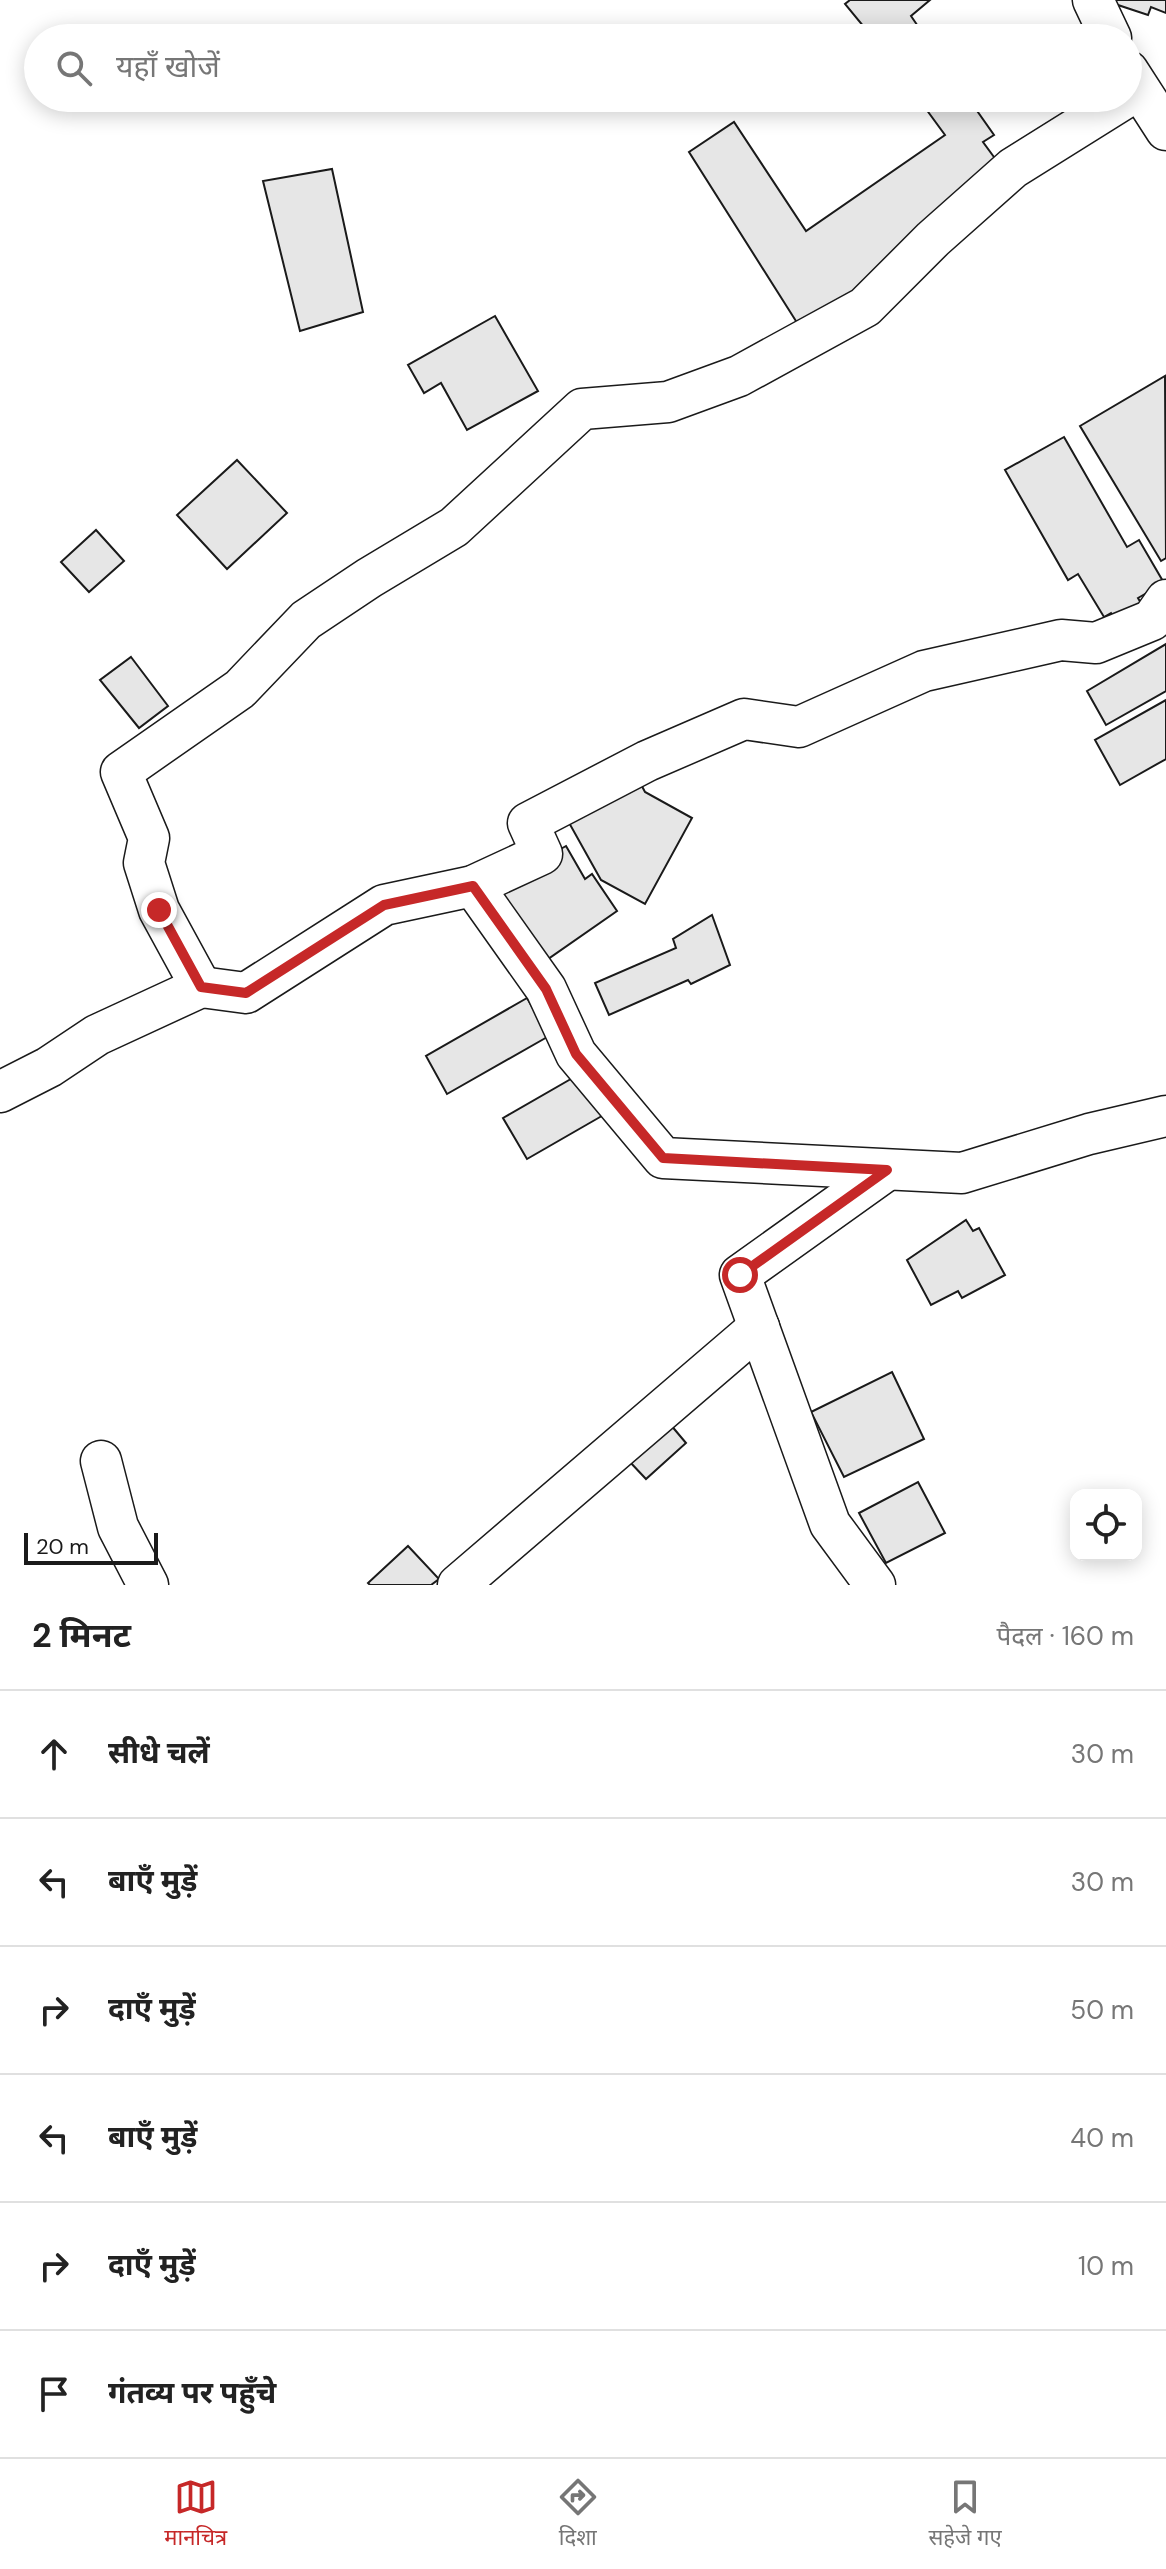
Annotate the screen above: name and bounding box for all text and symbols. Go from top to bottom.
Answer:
search box [24,24,1142,112]
icon: search [52,46,96,90]
text: यहाँ खोजें [116,47,220,86]
route end [141,892,177,928]
route start [722,1257,758,1293]
map controls [1070,1489,1142,1561]
button: locate [1070,1489,1142,1561]
scale bar [24,1529,158,1565]
text: 20 m [36,1532,89,1561]
text: 2 मिनट [32,1613,131,1658]
text: पैदल · 160 m [997,1619,1134,1653]
icon: ahead [32,1732,76,1776]
text: सीधे चलें [108,1733,210,1772]
text: 30 m [1071,1737,1134,1771]
icon: left [32,1860,76,1904]
text: बाएँ मुड़ें [108,1861,197,1900]
text: 30 m [1071,1865,1134,1899]
icon: right [32,1988,76,2032]
text: दाएँ मुड़ें [108,1989,196,2028]
text: 50 m [1070,1993,1134,2027]
icon: left [32,2116,76,2160]
text: बाएँ मुड़ें [108,2117,197,2156]
text: 40 m [1070,2121,1134,2155]
icon: right [32,2244,76,2288]
text: दाएँ मुड़ें [108,2245,196,2284]
text: 10 m [1078,2249,1134,2283]
icon: arrive [32,2372,76,2416]
text: गंतव्य पर पहुँचे [108,2373,276,2412]
tab: मानचित्र [164,2475,227,2554]
tab: दिशा [556,2475,600,2554]
tab: सहेजे गए [928,2475,1002,2554]

